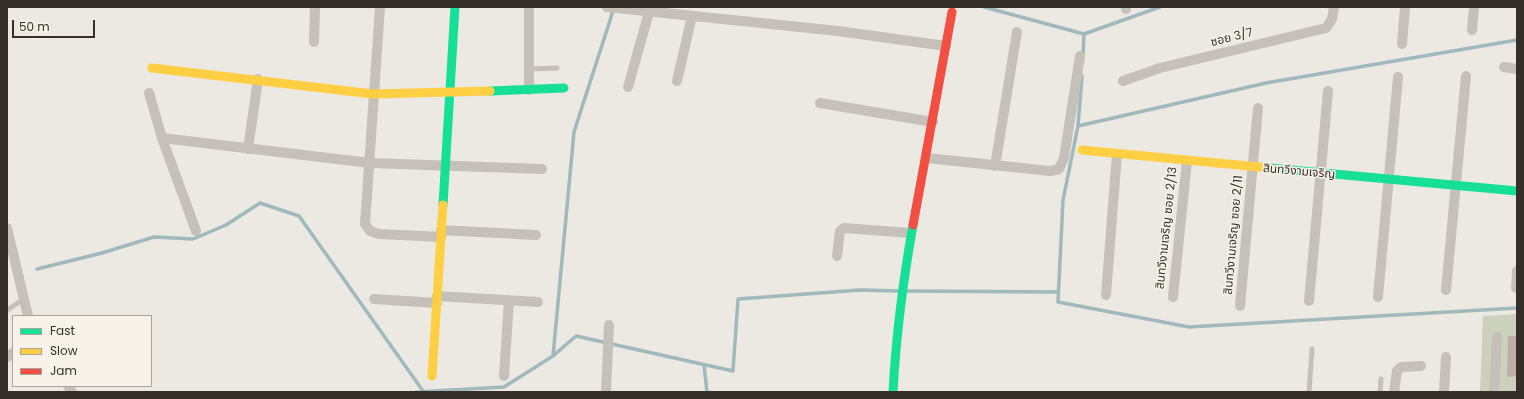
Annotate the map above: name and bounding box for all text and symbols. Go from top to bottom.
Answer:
scale bar [14,12,97,38]
text: 50 m [19,18,50,35]
street label: ซอย 3/7 [1209,26,1255,50]
street label: สินทวีงามเจริญ [1262,162,1336,182]
street label: สินทวีงามเจริญ ซอย 2/13 [1153,166,1181,290]
street label: สินทวีงามเจริญ ซอย 2/11 [1222,175,1246,295]
legend [12,315,152,387]
text: Fast [50,322,75,339]
text: Slow [50,342,78,359]
text: Jam [50,362,77,379]

